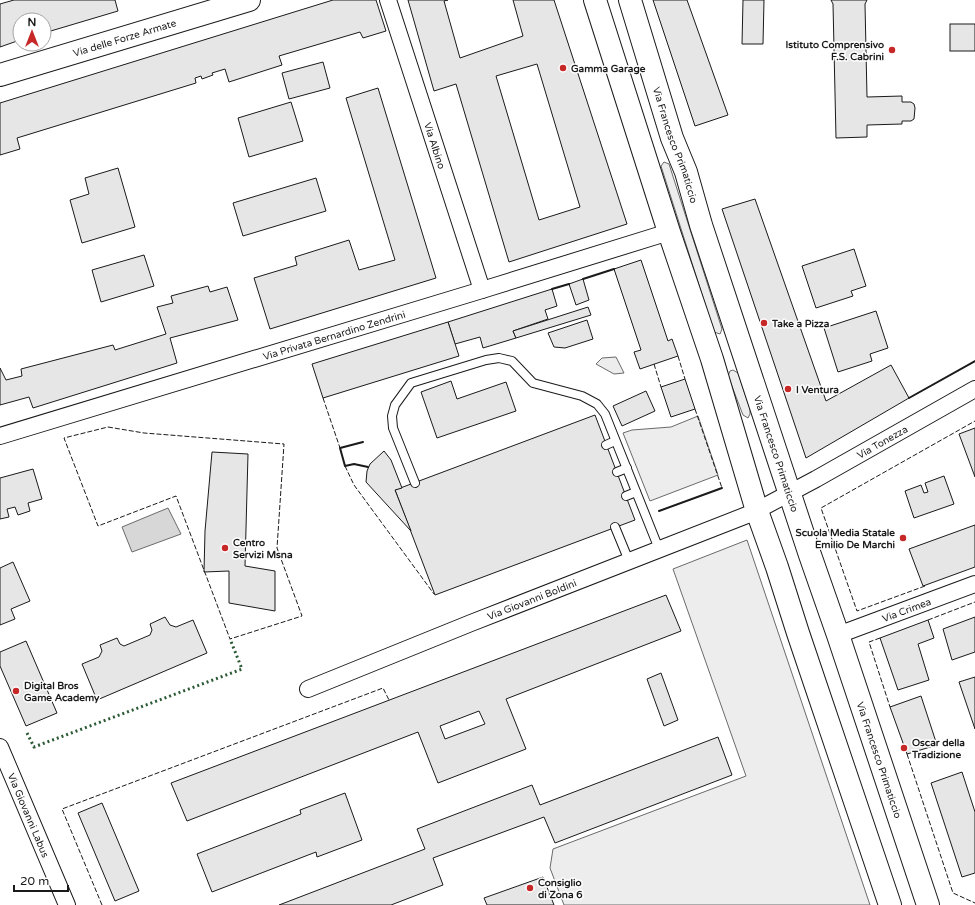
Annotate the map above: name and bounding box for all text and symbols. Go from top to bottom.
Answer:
north arrow [12,12,52,52]
text: N [28,16,36,29]
street label: Via delle Forze Armate [72,17,178,60]
place label: Istituto Comprensivo F.S. Cabrini [785,39,884,63]
marker: Istituto Comprensivo F.S. Cabrini [887,45,897,55]
marker: Gamma Garage [558,63,568,73]
place label: Gamma Garage [571,63,646,75]
street label: Via Francesco Primaticcio [650,86,700,205]
street label: Via Albino [421,121,447,171]
street label: Via Privata Bernardino Zendrini [262,309,407,363]
marker: Take a Pizza [759,318,769,328]
place label: Take a Pizza [771,318,830,330]
marker: I Ventura [783,384,793,394]
place label: I Ventura [796,384,839,396]
street label: Via Francesco Primaticcio [751,394,800,514]
street label: Via Tonezza [855,423,910,462]
place label: Scuola Media Statale Emilio De Marchi [796,527,896,551]
marker: Scuola Media Statale Emilio De Marchi [898,533,908,543]
place label: Centro Servizi Msna [233,537,293,561]
marker: Centro Servizi Msna [220,543,230,553]
street label: Via Giovanni Boldini [486,577,578,623]
street label: Via Crimea [881,596,933,625]
place label: Digital Bros Game Academy [24,680,100,704]
marker: Digital Bros Game Academy [11,686,21,696]
street label: Via Francesco Primaticcio [854,700,904,820]
place label: Oscar della Tradizione [911,737,965,761]
marker: Oscar della Tradizione [899,743,909,753]
street label: Via Giovanni Labus [5,772,51,860]
scale bar [14,867,68,893]
text: 20 m [20,874,49,888]
place label: Consiglio di Zona 6 [538,877,583,901]
marker: Consiglio di Zona 6 [525,883,535,893]

